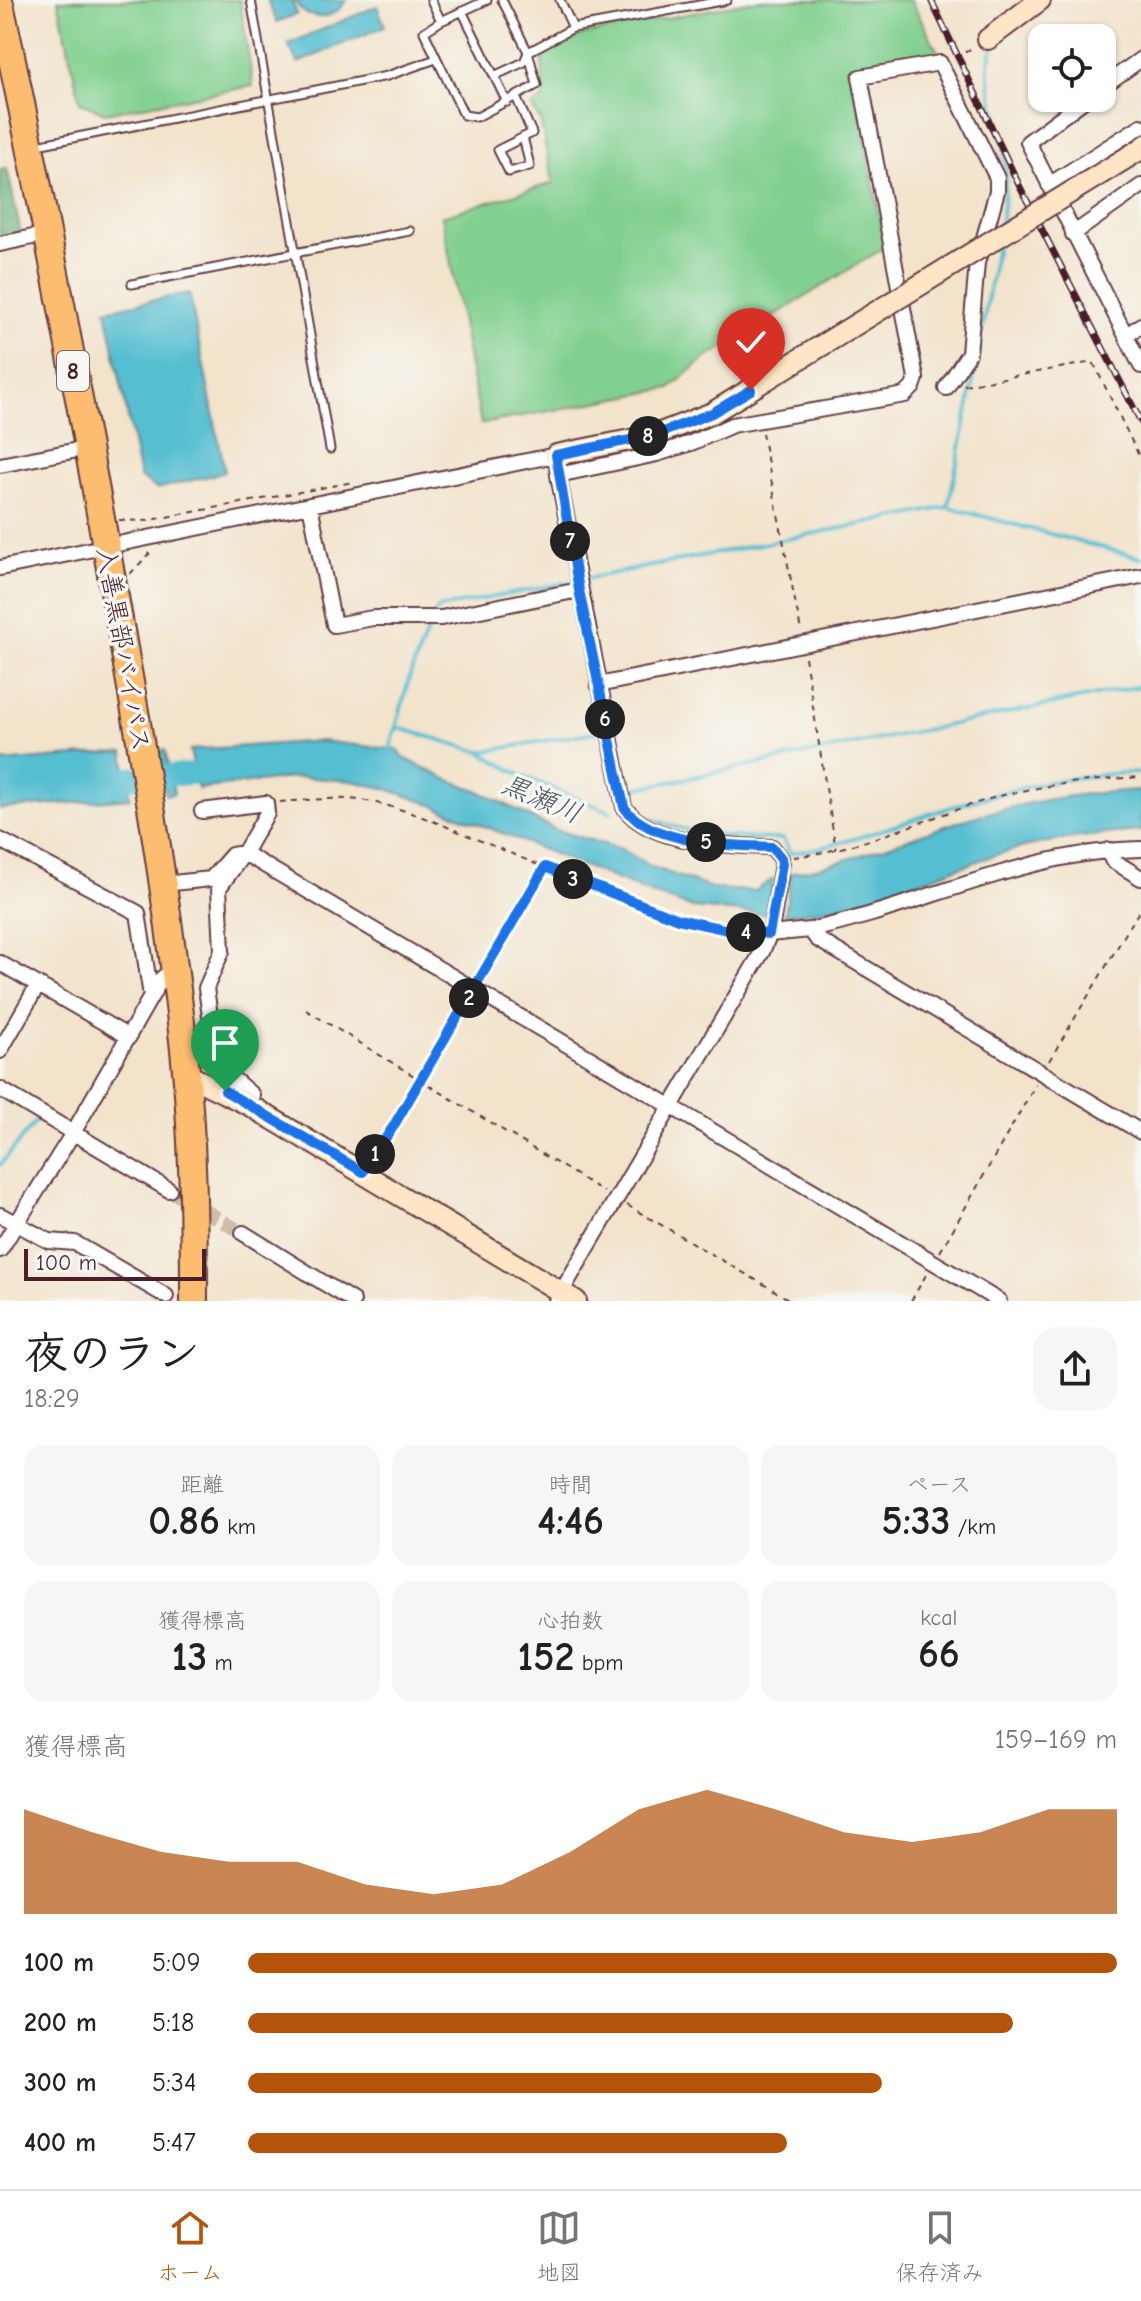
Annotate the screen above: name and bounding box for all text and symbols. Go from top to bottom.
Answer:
map controls [1028,24,1116,112]
button: locate [1028,24,1116,112]
pin [717,308,785,390]
icon: check [729,320,773,364]
road number: 8 [57,351,89,391]
pin: 8 [628,416,668,456]
text: 8 [642,423,654,449]
pin: 7 [550,521,590,561]
text: 7 [565,528,575,554]
street label: 入善黒部バイパス [90,544,156,754]
pin: 6 [585,699,625,739]
text: 6 [599,706,611,732]
water label: 黒瀬川 [497,768,587,830]
pin: 5 [686,822,726,862]
text: 5 [700,829,712,855]
pin: 3 [553,859,593,899]
text: 3 [568,866,578,892]
pin: 4 [726,912,766,952]
text: 4 [741,919,751,945]
pin: 2 [449,978,489,1018]
text: 2 [464,985,474,1011]
pin [191,1009,259,1091]
icon: arrive [203,1021,247,1065]
pin: 1 [355,1134,395,1174]
text: 1 [371,1141,379,1167]
scale bar [24,1245,206,1281]
text: 100 m [36,1250,97,1276]
button: share [1033,1327,1117,1411]
text: 夜のラン [24,1328,200,1379]
text: 18:29 [24,1384,80,1414]
text: 距離 [180,1472,224,1498]
text: 時間 [548,1472,593,1498]
text: ペース [906,1472,971,1498]
text: 0.86 [148,1498,220,1544]
text: 4:46 [537,1498,604,1544]
text: 5:33 [881,1498,950,1544]
text: km [220,1514,256,1540]
text: /km [950,1514,996,1540]
text: kcal [920,1605,957,1631]
text: 獲得標高 [158,1608,246,1634]
text: 心拍数 [537,1608,604,1634]
text: 66 [918,1631,960,1677]
text: 13 [172,1634,207,1680]
text: 152 [518,1634,574,1680]
text: m [207,1650,233,1676]
text: bpm [574,1650,623,1676]
text: 159–169 m [995,1725,1117,1755]
text: 獲得標高 [24,1732,128,1762]
text: 100 m [24,1948,94,1978]
text: 5:09 [152,1948,200,1978]
text: 200 m [24,2008,97,2038]
text: 5:18 [152,2008,194,2038]
text: 300 m [24,2068,97,2098]
text: 5:34 [152,2068,197,2098]
text: 400 m [24,2128,96,2158]
text: 5:47 [152,2128,196,2158]
tab: ホーム [157,2206,222,2286]
tab: 地図 [537,2206,581,2286]
tab: 保存済み [896,2206,984,2286]

